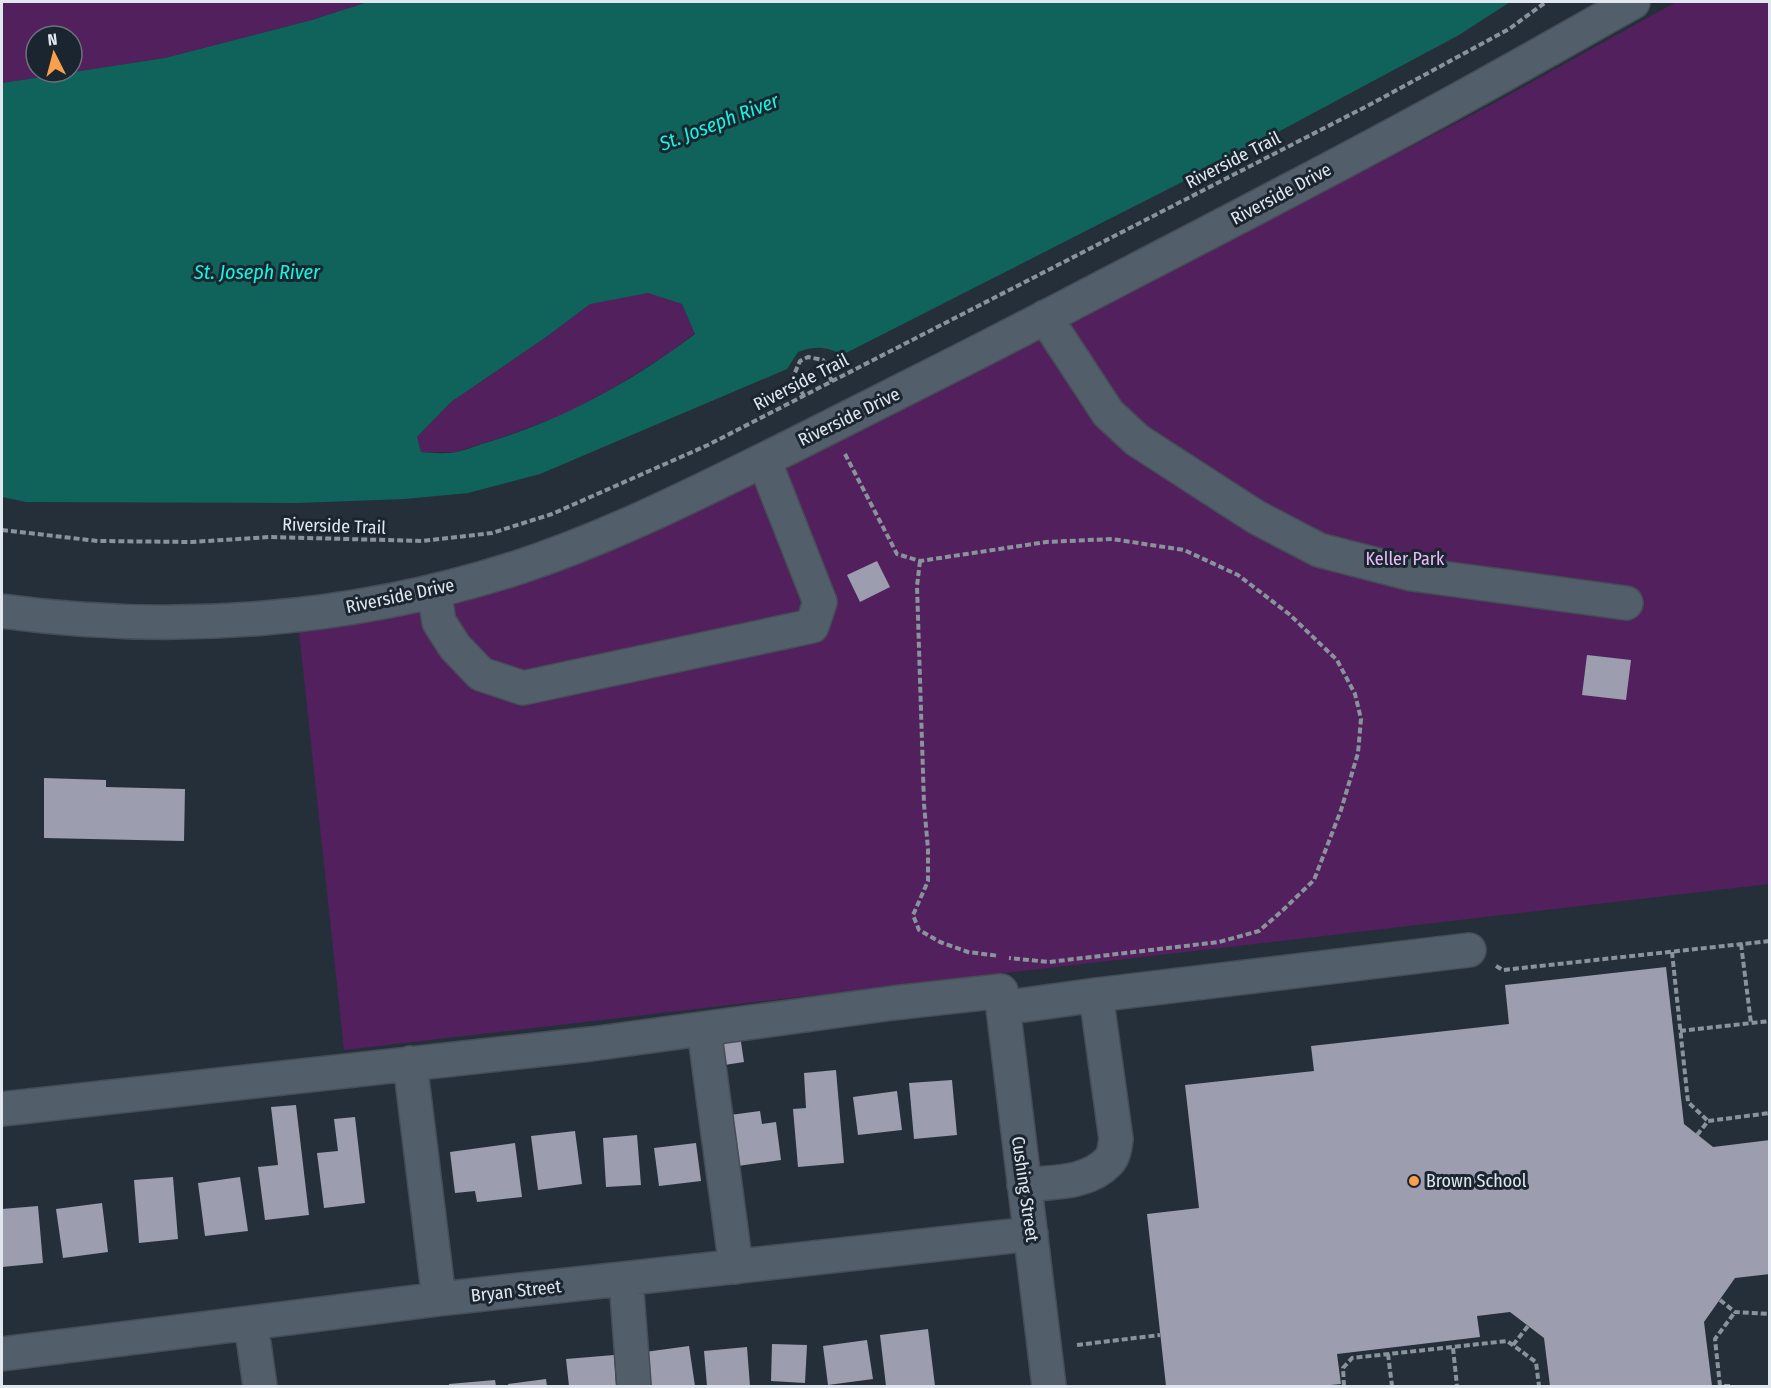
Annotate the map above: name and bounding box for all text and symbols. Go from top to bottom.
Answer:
north arrow [24,24,84,84]
text: N [47,30,58,50]
water label: St. Joseph River [655,88,783,156]
street label: Riverside Trail [1182,127,1284,193]
street label: Riverside Drive [1227,158,1335,230]
water label: St. Joseph River [193,260,321,284]
street label: Riverside Trail [750,349,852,415]
street label: Riverside Drive [795,383,903,451]
street label: Riverside Trail [282,513,387,539]
park label: Keller Park [1366,548,1445,570]
street label: Riverside Drive [344,574,456,618]
street label: Cushing Street [1007,1135,1043,1243]
place label: Brown School [1426,1170,1527,1192]
marker: Brown School [1407,1174,1421,1188]
street label: Bryan Street [470,1275,562,1307]

